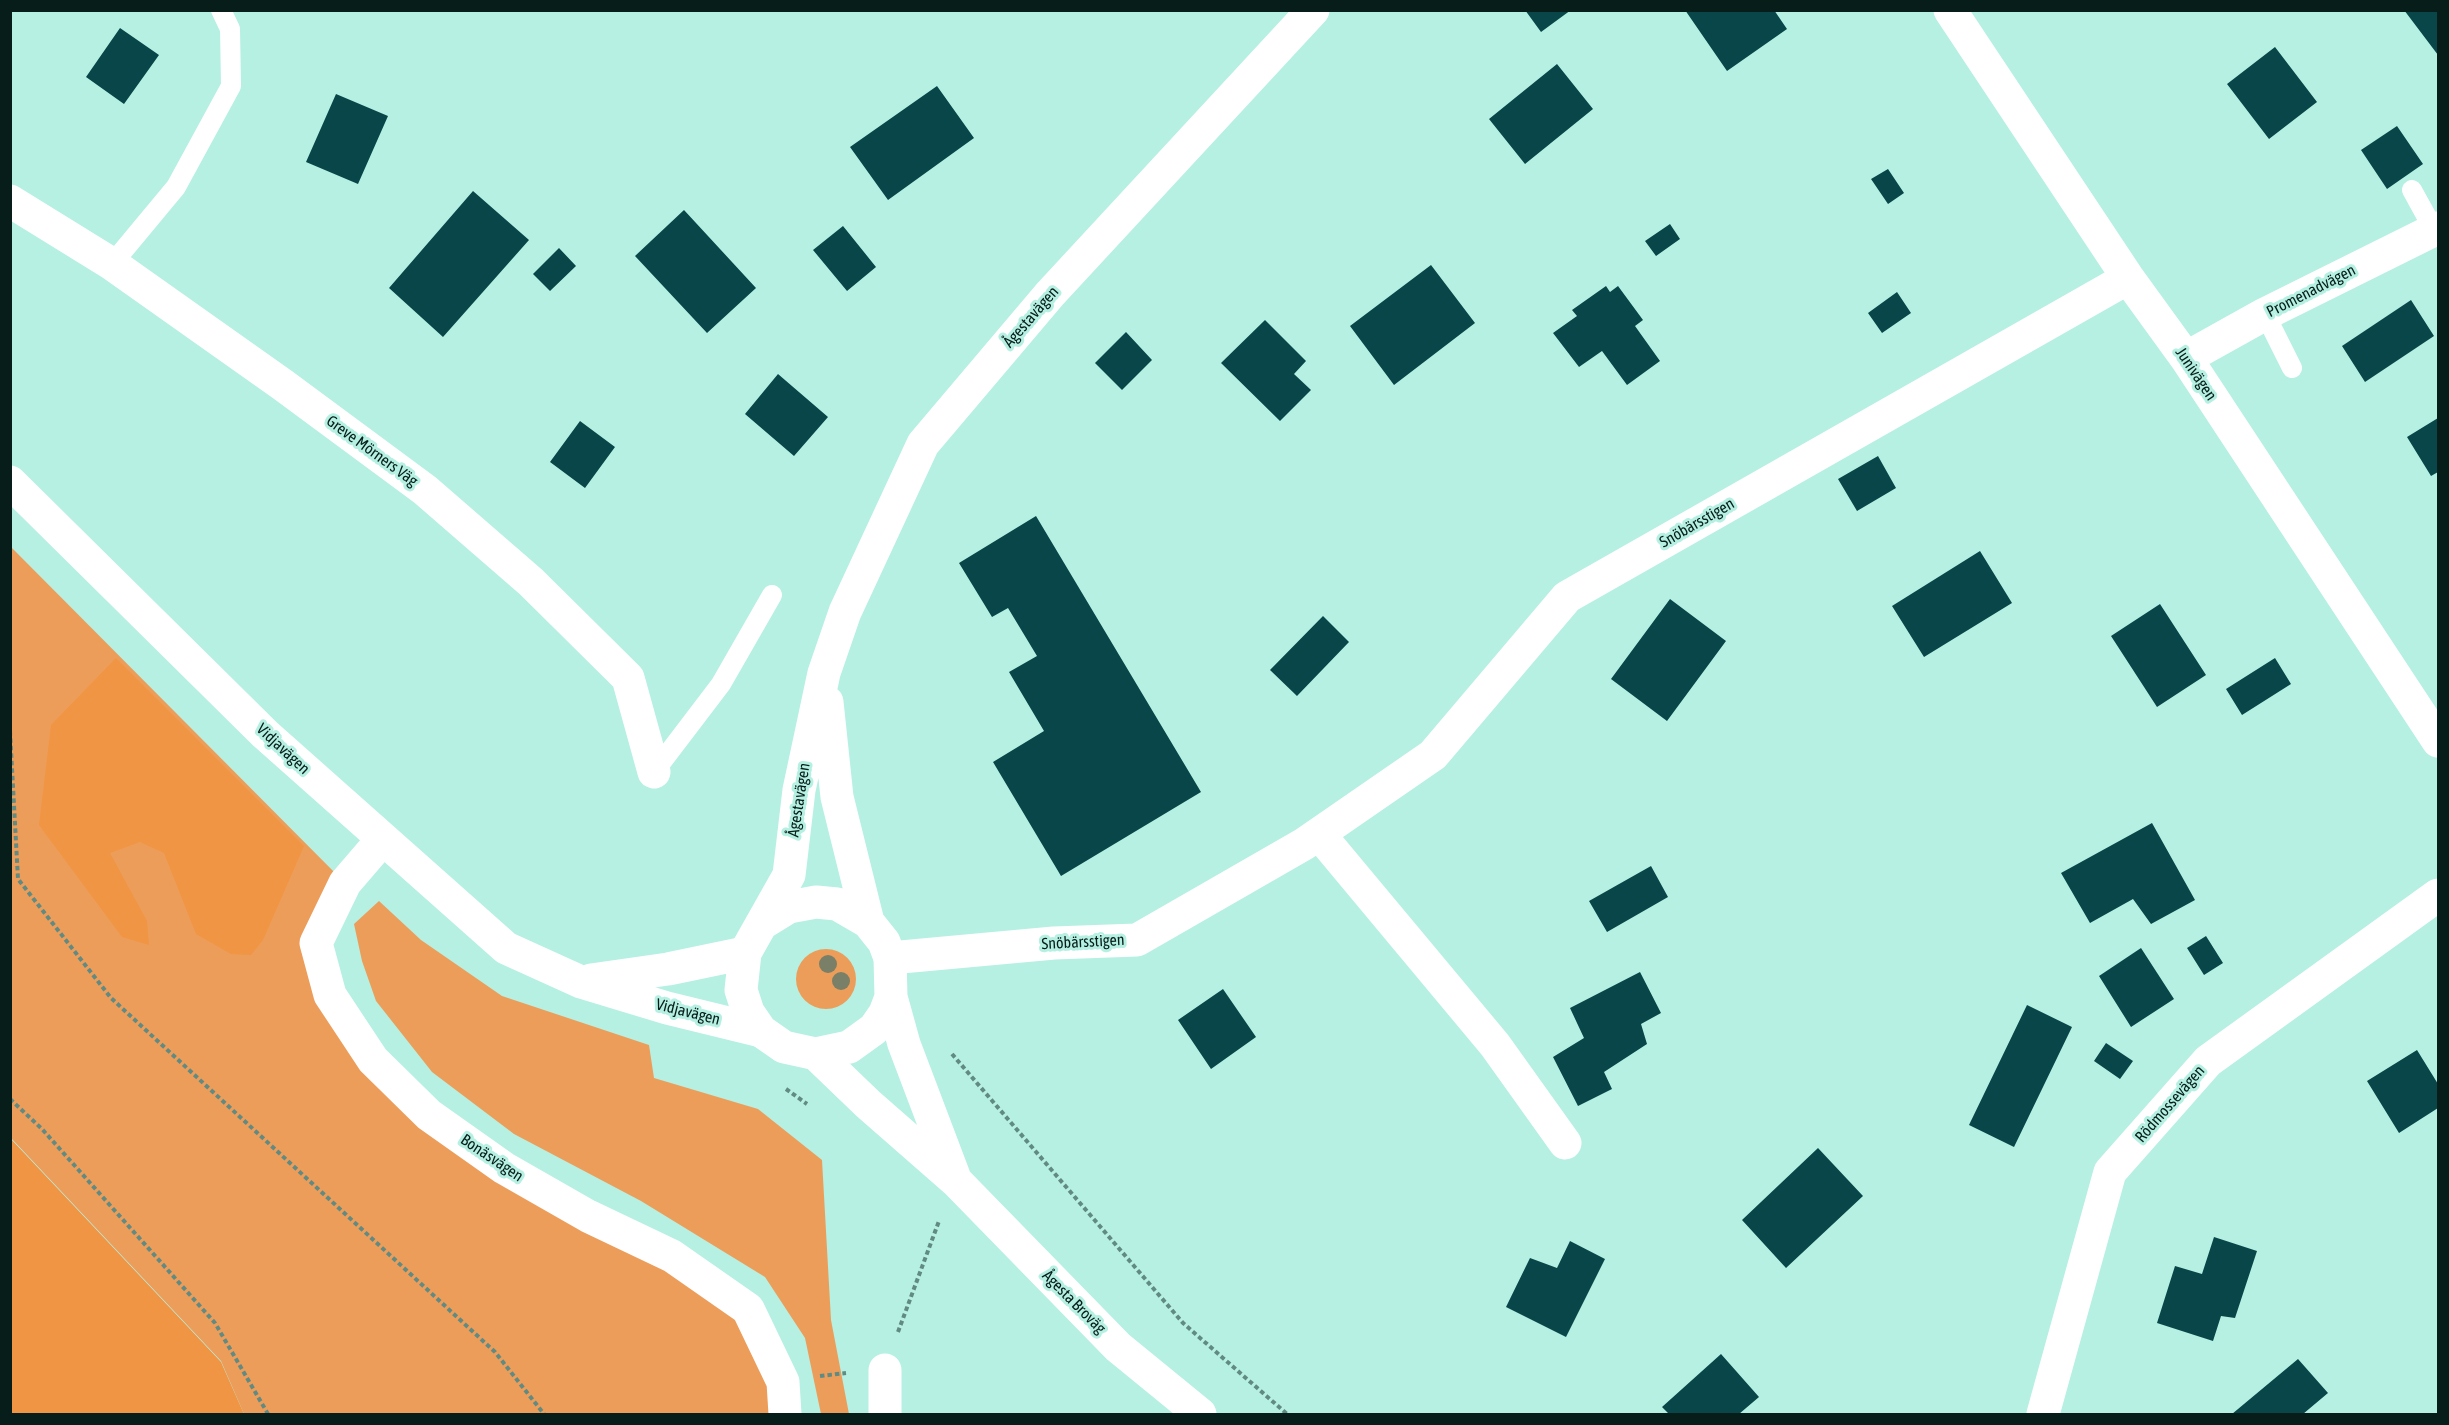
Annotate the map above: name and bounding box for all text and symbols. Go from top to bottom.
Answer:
street label: Promenadvägen [2263,260,2359,322]
street label: Ågestavägen [999,282,1063,352]
street label: Junivägen [2171,344,2221,404]
street label: Greve Mörners Väg [323,411,421,491]
street label: Snöbärsstigen [1656,494,1738,552]
street label: Vidjavägen [252,720,314,778]
street label: Ågestavägen [784,762,814,838]
street label: Snöbärsstigen [1041,930,1125,954]
street label: Vidjavägen [654,995,722,1029]
street label: Rödmossevägen [2131,1061,2209,1147]
street label: Bonäsvägen [457,1130,527,1186]
street label: Ågesta Broväg [1038,1266,1110,1338]

